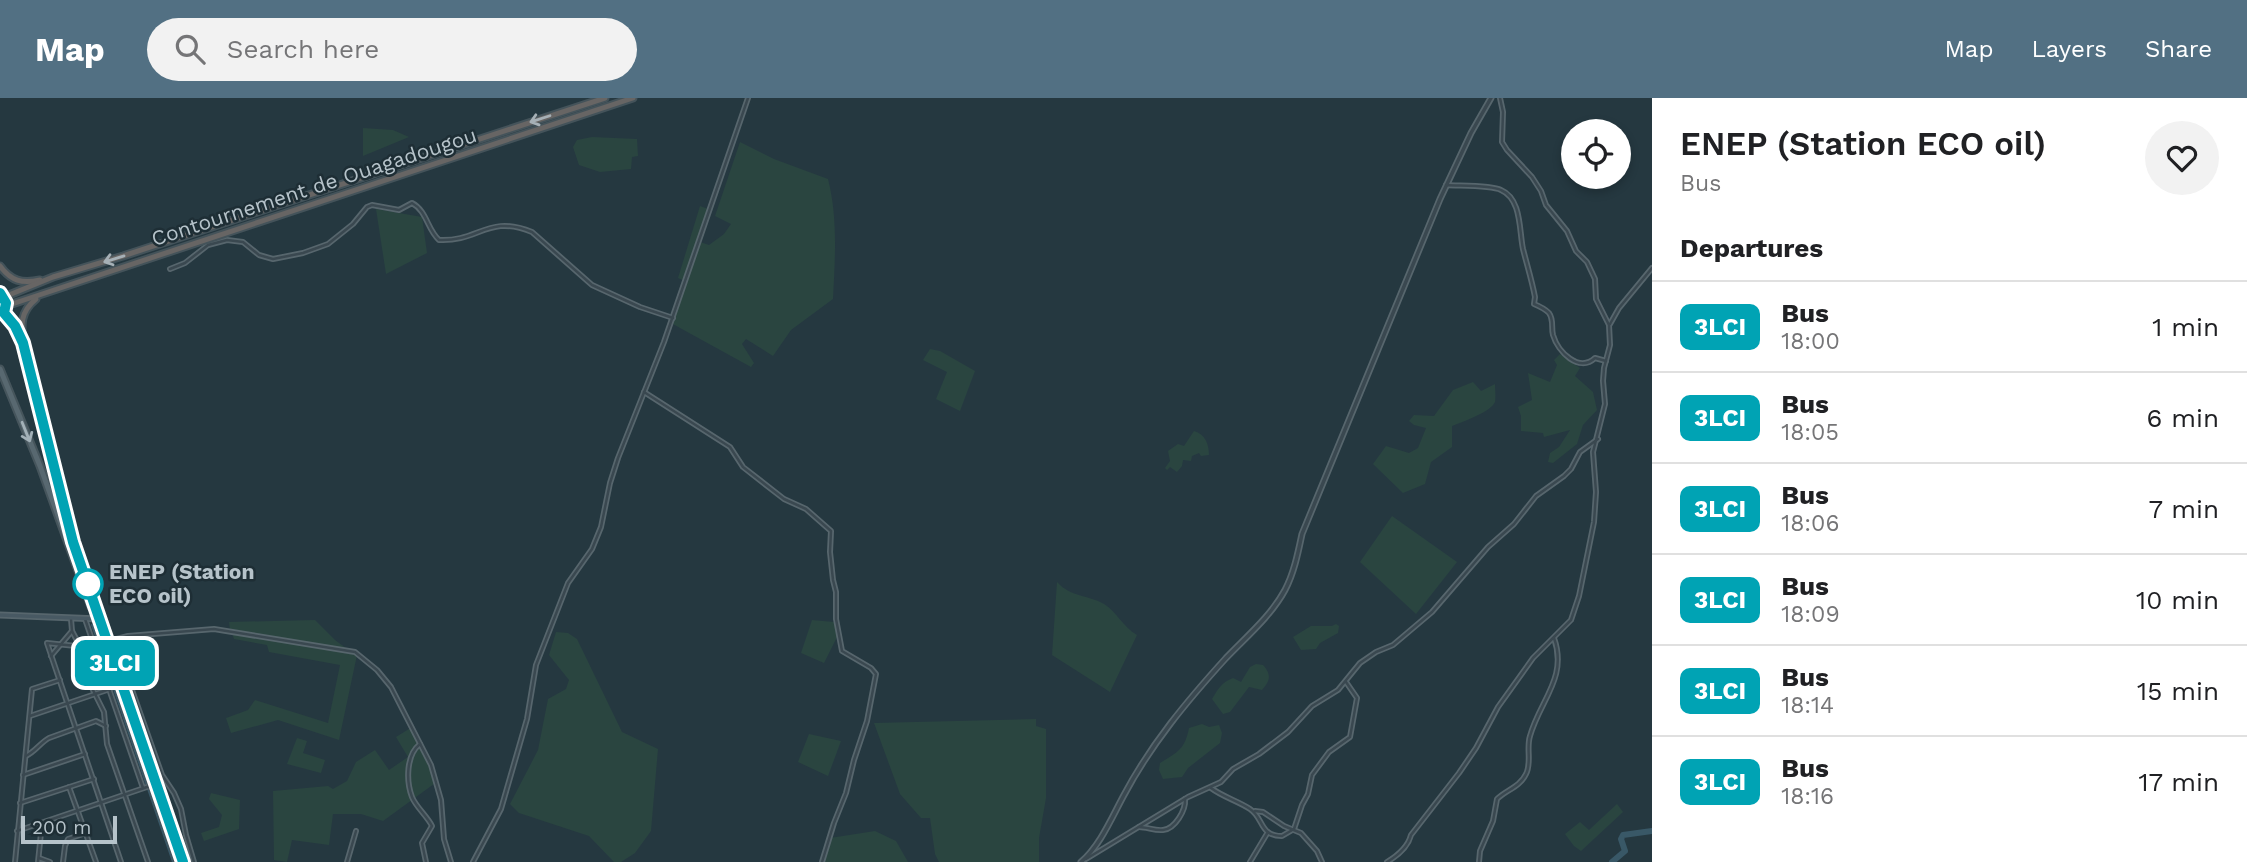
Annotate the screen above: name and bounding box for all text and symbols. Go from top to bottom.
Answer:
search box [147,18,637,81]
text: Map [35,30,105,69]
icon: search [171,30,209,68]
text: Search here [227,34,379,64]
text: Map [1945,35,1993,63]
text: Layers [2031,35,2107,63]
text: Share [2145,35,2212,63]
one-way arrow [530,114,552,127]
map controls [1561,119,1631,189]
button: locate [1561,119,1631,189]
button: heart [2145,121,2219,195]
street label: Contournement de Ouagadougou [148,122,480,251]
text: ENEP (Station ECO oil) [1680,124,2046,163]
text: Bus [1680,170,1721,197]
text: Departures [1680,233,1823,263]
one-way arrow [104,253,126,266]
text: Bus [1781,298,1829,328]
text: 1 min [2152,312,2219,342]
text: 3LCI [1694,313,1746,341]
text: 18:00 [1781,328,1840,355]
text: Bus [1781,389,1829,419]
text: 6 min [2147,403,2219,433]
text: 3LCI [1694,404,1746,432]
text: 18:05 [1781,419,1839,446]
one-way arrow [21,421,34,443]
text: Bus [1781,480,1829,510]
text: 7 min [2149,494,2219,524]
text: 3LCI [1694,495,1746,523]
text: 18:06 [1781,510,1839,537]
place label: ENEP (Station ECO oil) [109,559,254,608]
marker: ENEP (Station ECO oil) [73,569,103,599]
text: Bus [1781,571,1829,601]
text: 10 min [2136,585,2219,615]
text: 3LCI [1694,586,1746,614]
text: 18:09 [1781,601,1840,628]
line badge: 3LCI [66,640,164,686]
text: 3LCI [89,649,141,677]
text: Bus [1781,662,1829,692]
text: 15 min [2137,676,2219,706]
text: 3LCI [1694,677,1746,705]
text: 18:14 [1781,692,1834,719]
text: Bus [1781,753,1829,783]
text: 17 min [2138,767,2219,797]
text: 3LCI [1694,768,1746,796]
text: 18:16 [1781,783,1834,810]
scale bar [21,813,117,845]
text: 200 m [32,816,91,839]

